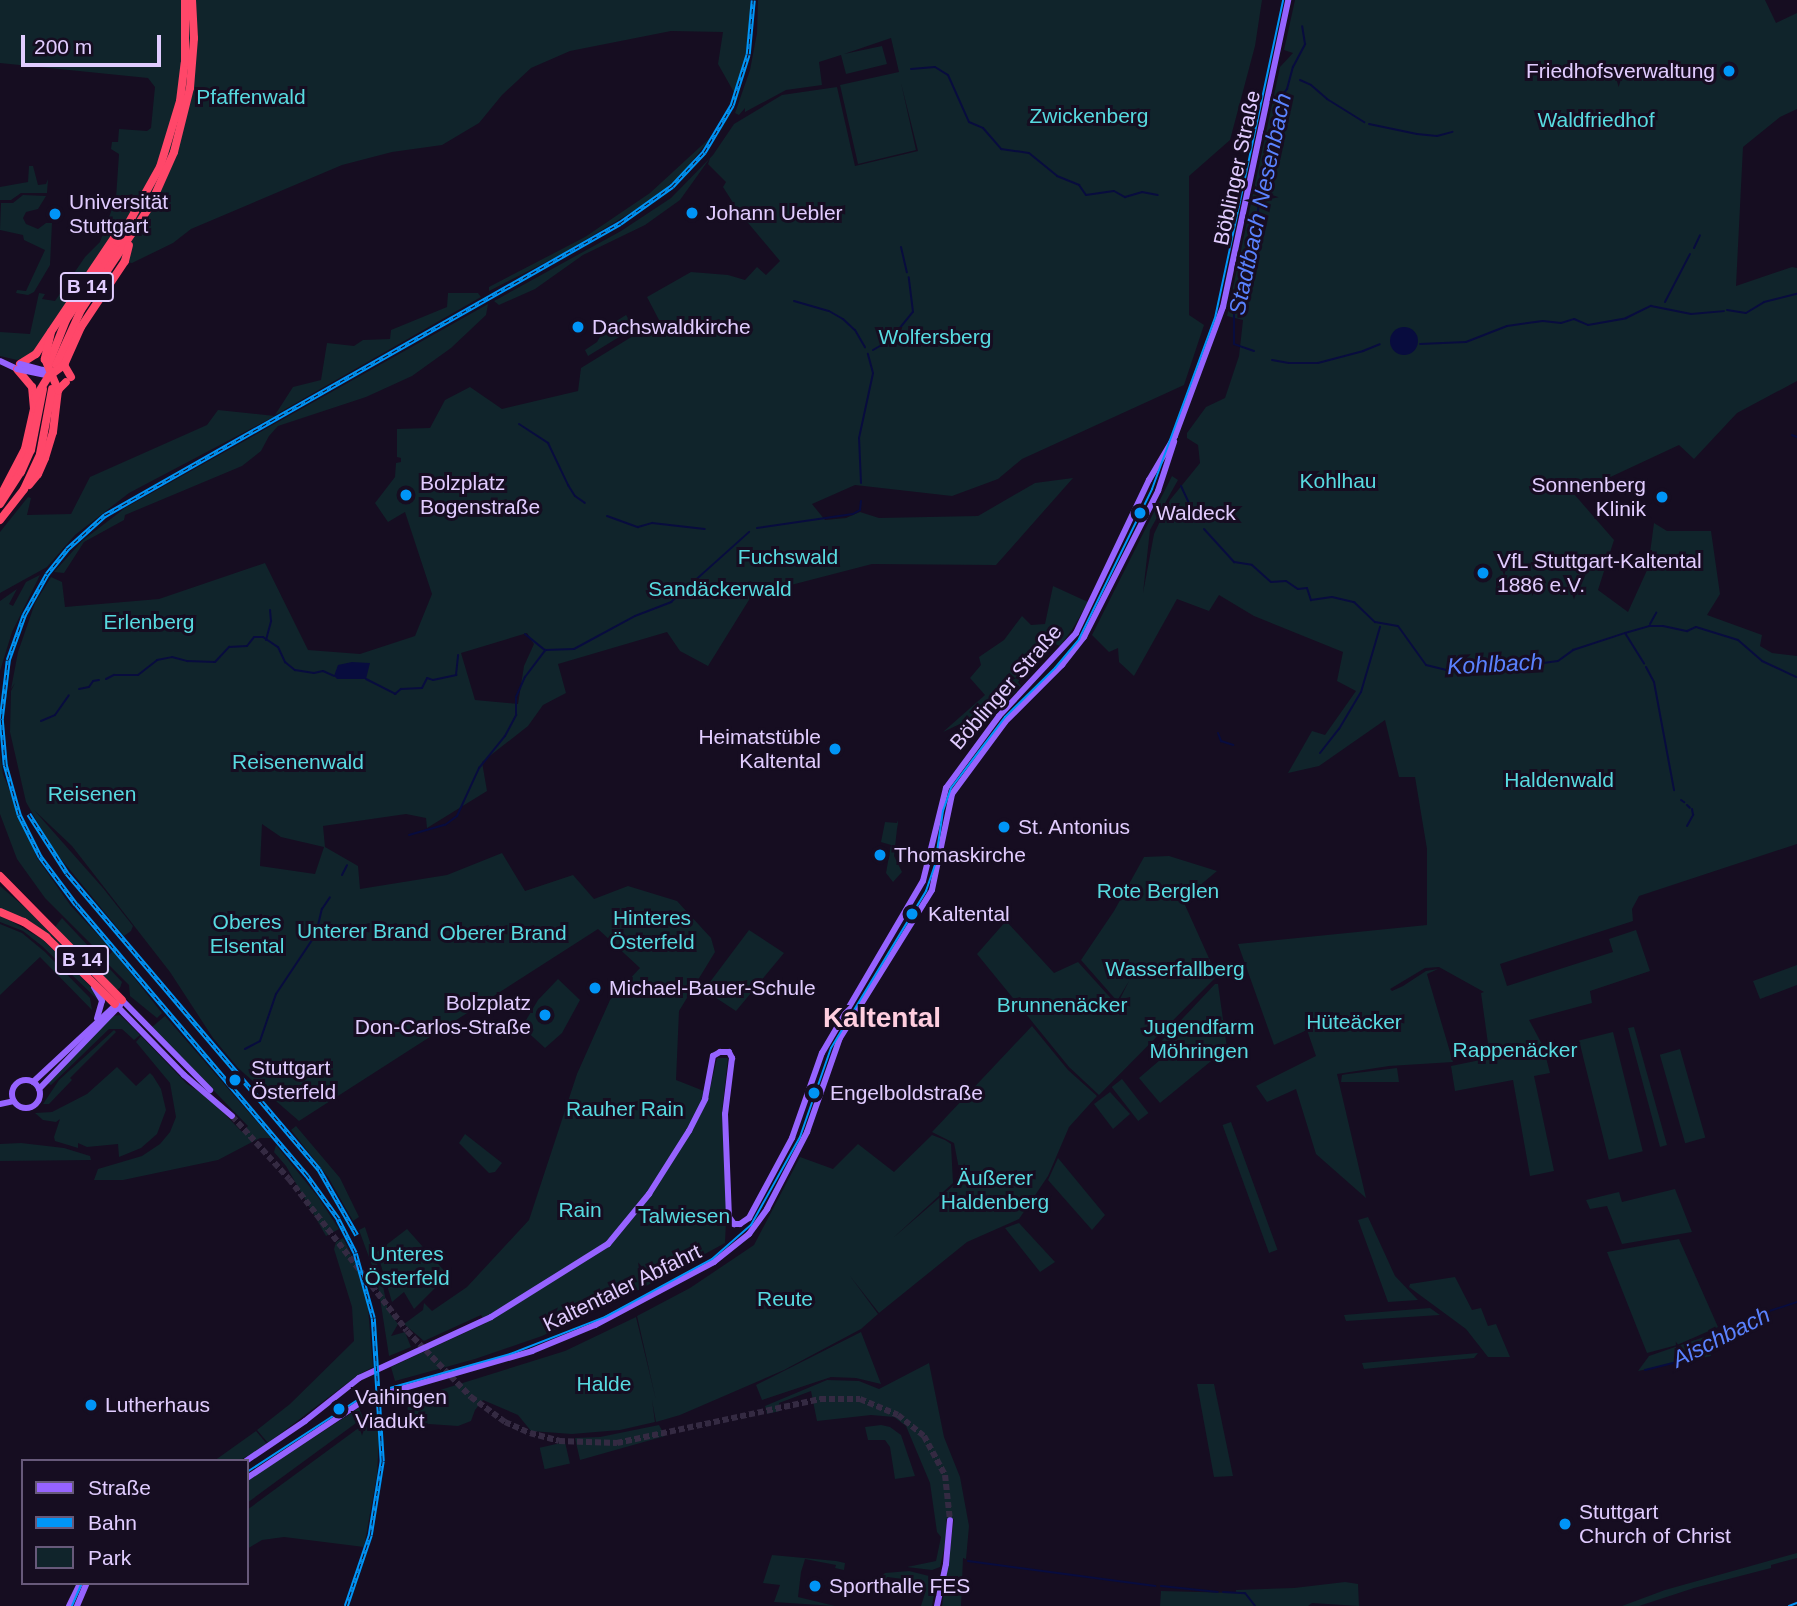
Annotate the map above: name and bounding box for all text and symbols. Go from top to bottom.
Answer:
scale bar [24,21,164,65]
text: 200 m [34,35,92,58]
place label: Friedhofsverwaltung [1526,58,1715,84]
marker: Friedhofsverwaltung [1721,63,1737,79]
park label: Pfaffenwald [196,84,306,110]
street label: Böblinger Straße [1208,88,1266,248]
water label: Stadtbach Nesenbach [1223,90,1297,318]
park label: Zwickenberg [1029,103,1149,129]
park label: Waldfriedhof [1537,107,1655,133]
place label: Universität Stuttgart [69,189,168,239]
place label: Johann Uebler [706,200,843,226]
marker: Johann Uebler [684,205,700,221]
marker: Universität Stuttgart [47,206,63,222]
road number: B 14 [59,272,115,302]
place label: Dachswaldkirche [592,314,751,340]
marker: Dachswaldkirche [570,319,586,335]
park label: Wolfersberg [879,324,991,350]
park label: Kohlhau [1299,468,1377,494]
place label: Bolzplatz Bogenstraße [420,470,540,520]
place label: Sonnenberg Klinik [1532,472,1646,522]
marker: Bolzplatz Bogenstraße [398,487,414,503]
marker: Sonnenberg Klinik [1652,487,1672,507]
place label: Waldeck [1156,500,1236,526]
marker: Waldeck [1130,503,1150,523]
park label: Fuchswald [738,544,838,570]
place label: VfL Stuttgart-Kaltental 1886 e.V. [1497,548,1702,598]
marker: VfL Stuttgart-Kaltental 1886 e.V. [1475,565,1491,581]
park label: Sandäckerwald [648,576,792,602]
park label: Erlenberg [103,609,195,635]
street label: Böblinger Straße [945,619,1067,755]
water label: Kohlbach [1446,648,1544,680]
place label: Heimatstüble Kaltental [698,724,821,774]
marker: Heimatstüble Kaltental [827,741,843,757]
park label: Reisenenwald [232,749,364,775]
park label: Haldenwald [1504,767,1614,793]
park label: Reisenen [48,781,136,807]
place label: St. Antonius [1018,814,1131,840]
marker: St. Antonius [996,819,1012,835]
place label: Thomaskirche [894,842,1026,868]
marker: Thomaskirche [872,847,888,863]
park label: Rote Berglen [1097,878,1219,904]
place label: Kaltental [928,901,1010,927]
marker: Kaltental [902,904,922,924]
park label: Hinteres Österfeld [609,905,695,955]
park label: Oberes Elsental [210,909,284,959]
park label: Unterer Brand [297,918,429,944]
park label: Oberer Brand [439,920,567,946]
road number: B 14 [54,944,110,976]
park label: Wasserfallberg [1105,956,1245,982]
place label: Michael-Bauer-Schule [609,975,816,1001]
marker: Michael-Bauer-Schule [587,980,603,996]
place label: Bolzplatz Don-Carlos-Straße [355,990,531,1040]
park label: Brunnenäcker [997,992,1127,1018]
district label: Kaltental [823,1001,941,1035]
marker: Bolzplatz Don-Carlos-Straße [537,1007,553,1023]
park label: Hüteäcker [1306,1009,1402,1035]
park label: Jugendfarm Möhringen [1144,1014,1254,1064]
park label: Rappenäcker [1453,1037,1577,1063]
place label: Stuttgart Österfeld [251,1055,336,1105]
marker: Stuttgart Österfeld [225,1070,245,1090]
place label: Engelboldstraße [830,1080,983,1106]
marker: Engelboldstraße [804,1083,824,1103]
park label: Rauher Rain [566,1096,684,1122]
park label: Äußerer Haldenberg [941,1165,1049,1215]
park label: Rain [558,1197,602,1223]
park label: Talwiesen [638,1203,730,1229]
street label: Kaltentaler Abfahrt [538,1239,706,1337]
park label: Unteres Österfeld [364,1241,450,1291]
park label: Reute [757,1286,813,1312]
water label: Aischbach [1667,1301,1775,1373]
park label: Halde [577,1371,631,1397]
place label: Vaihingen Viadukt [355,1384,447,1434]
place label: Lutherhaus [105,1392,210,1418]
marker: Lutherhaus [83,1397,99,1413]
marker: Vaihingen Viadukt [329,1399,349,1419]
legend [21,1459,248,1585]
text: Straße [88,1476,151,1499]
place label: Stuttgart Church of Christ [1579,1499,1731,1549]
text: Bahn [88,1511,137,1534]
marker: Stuttgart Church of Christ [1557,1516,1573,1532]
text: Park [88,1546,131,1569]
place label: Sporthalle FES [829,1573,970,1599]
marker: Sporthalle FES [807,1578,823,1594]

